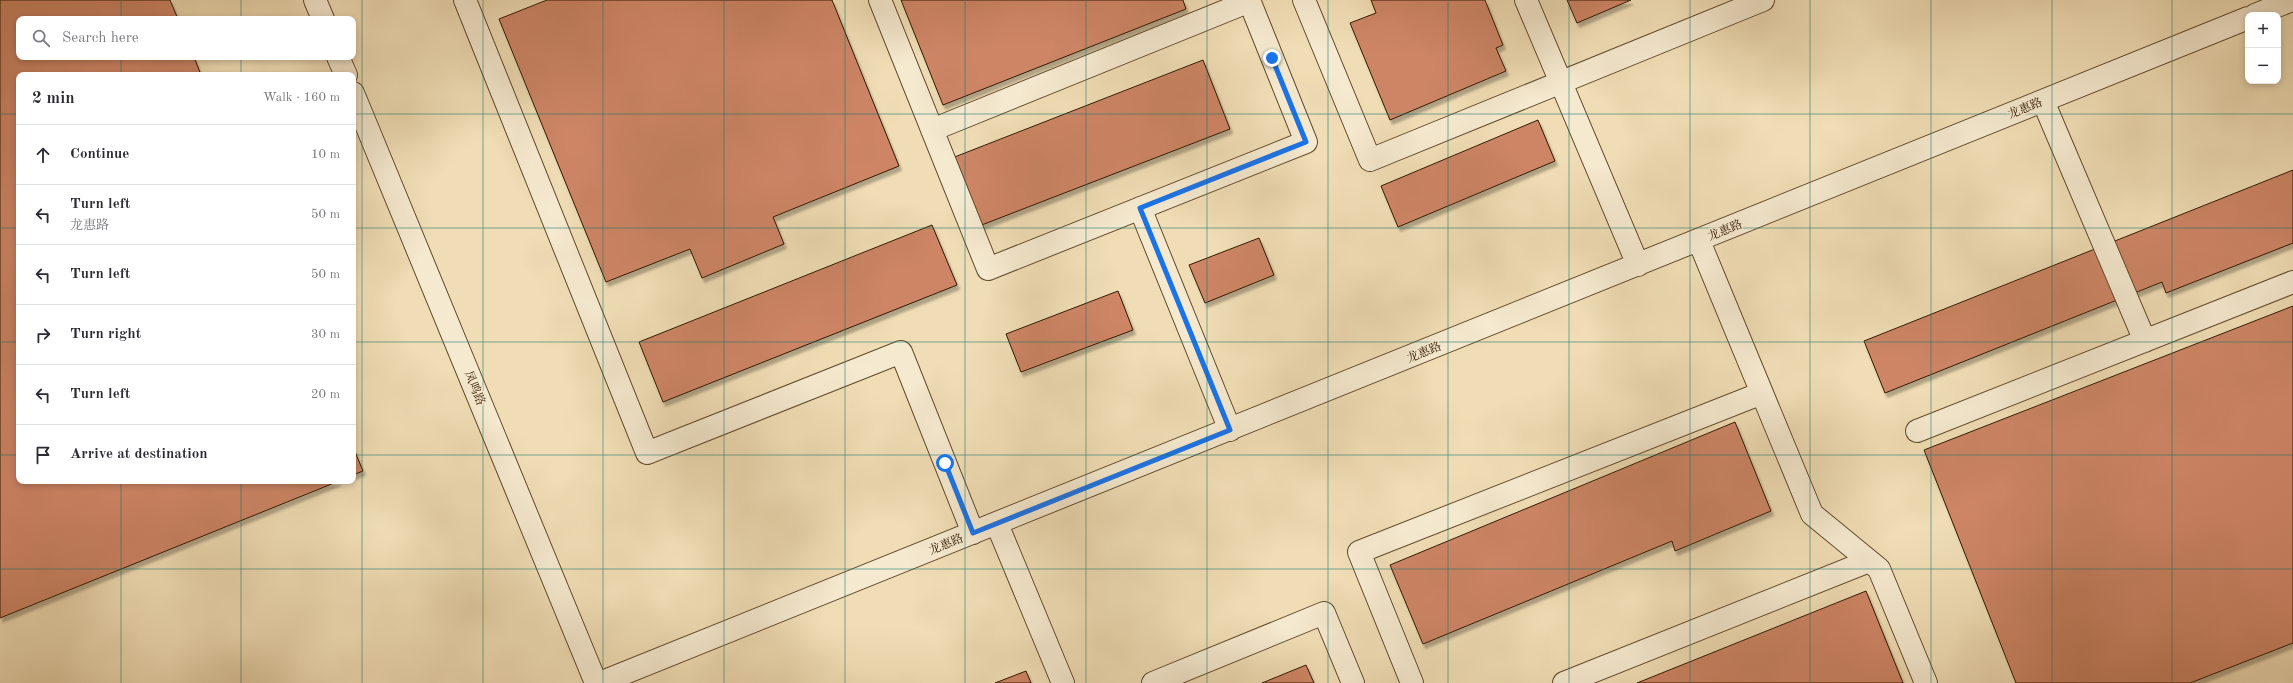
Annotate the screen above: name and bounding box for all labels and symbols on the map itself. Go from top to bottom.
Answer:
route end [1263,49,1281,67]
street label: 龙惠路 [2006,95,2044,121]
street label: 龙惠路 [1706,217,1744,243]
street label: 龙惠路 [1405,339,1443,365]
street label: 凤鸣路 [462,369,488,407]
route start [936,454,954,472]
street label: 龙惠路 [927,531,965,557]

